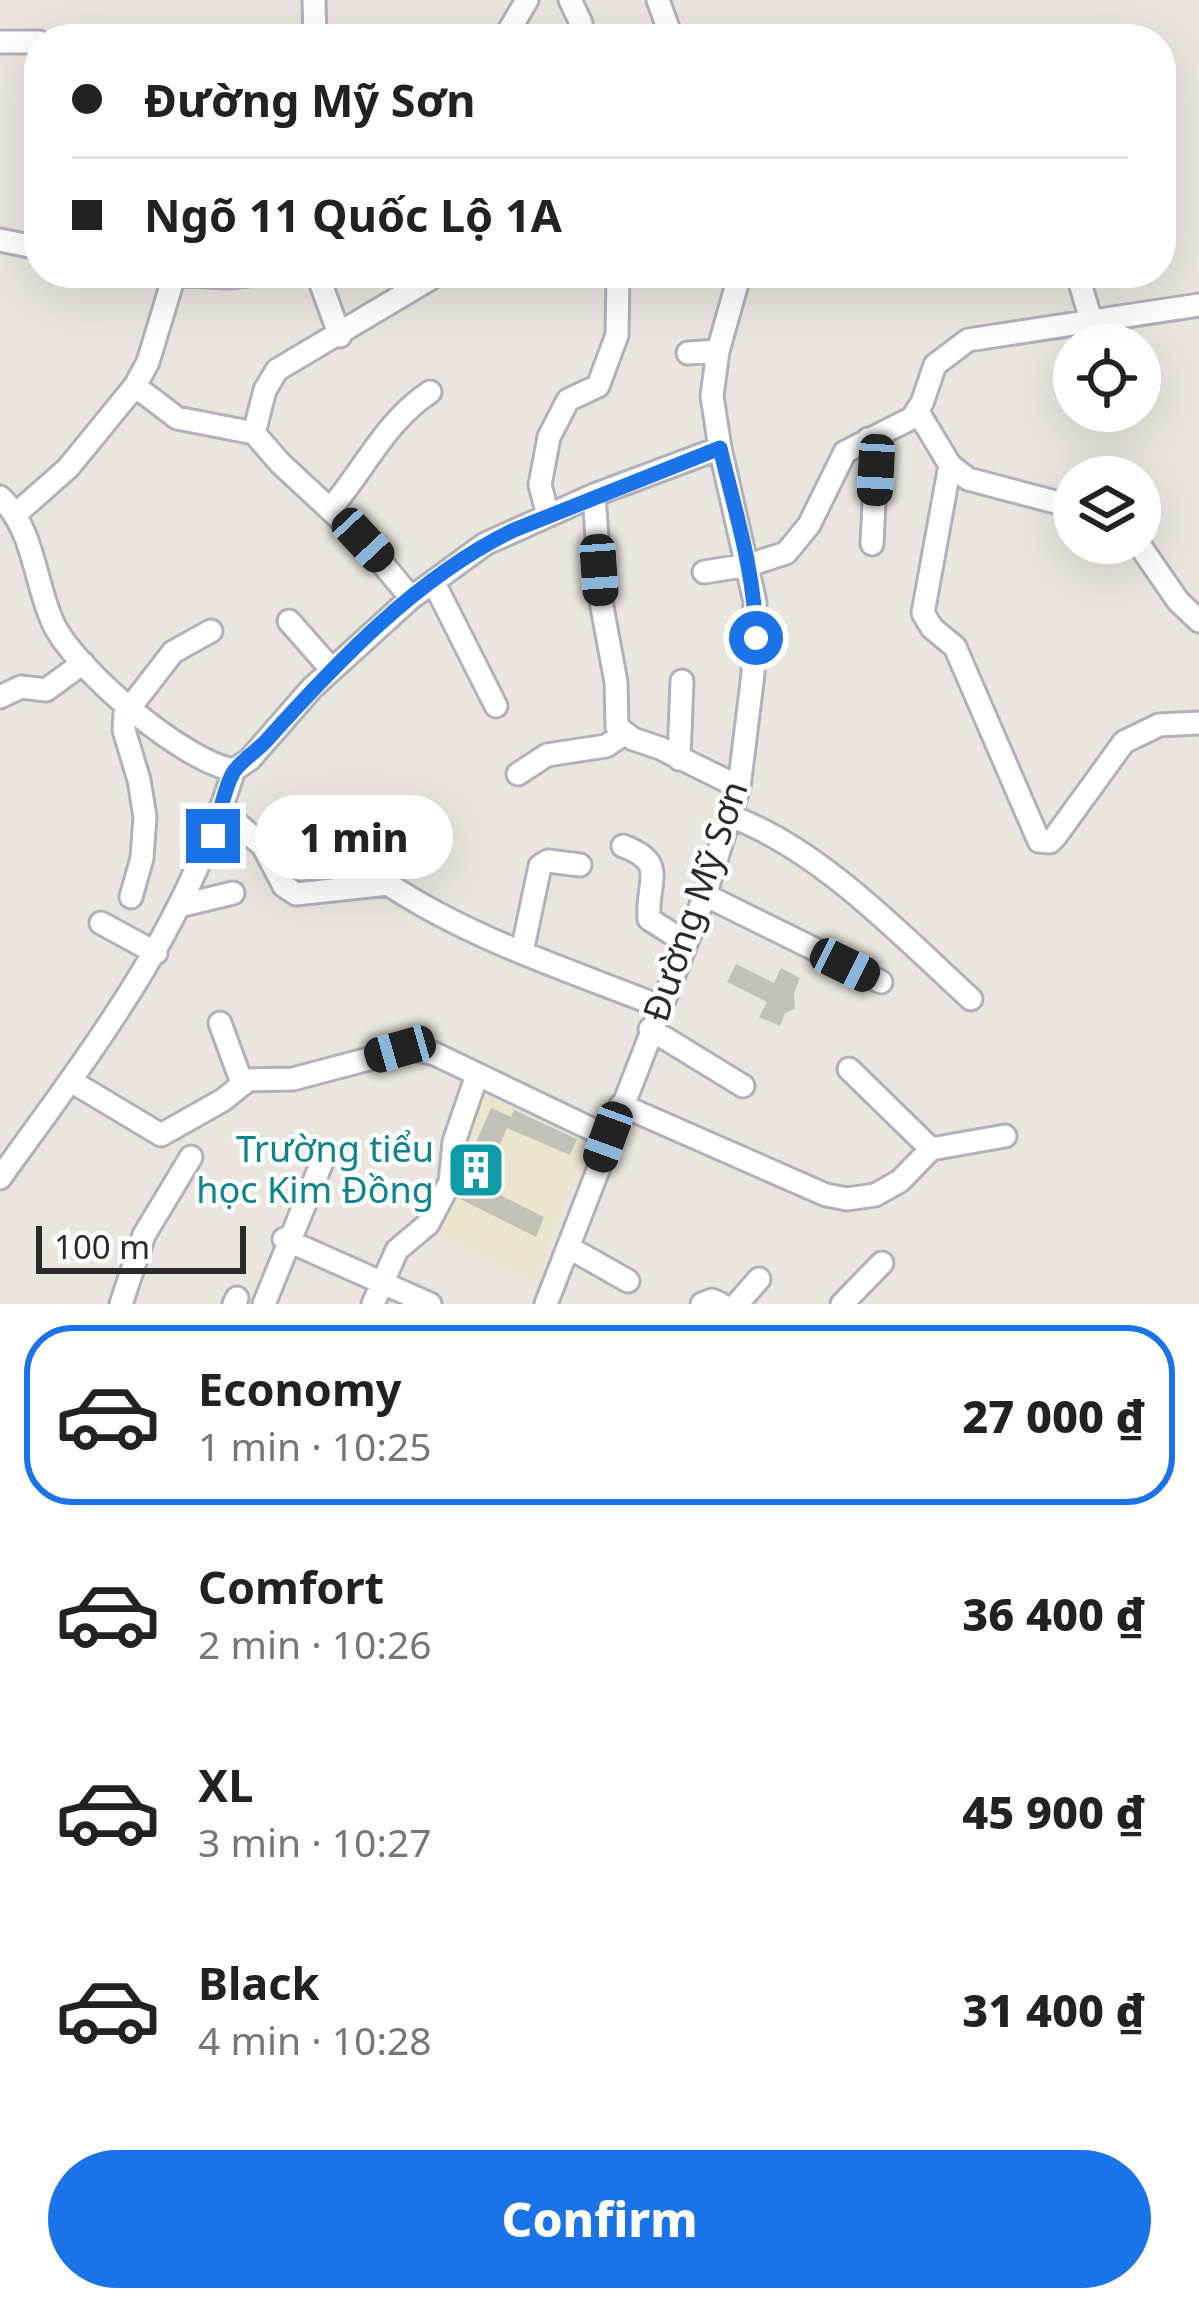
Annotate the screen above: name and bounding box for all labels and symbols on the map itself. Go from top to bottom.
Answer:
car [856,433,896,507]
car [325,501,401,579]
car [579,533,619,607]
route start [729,611,783,665]
street label: Đường Mỹ Sơn [630,774,759,1027]
callout: 1 min [255,794,453,878]
route end [186,809,240,863]
car [805,933,885,997]
car [360,1022,440,1076]
car [579,1097,637,1177]
place label: Trường tiểu học Kim Đồng [196,1124,434,1214]
building icon: Trường tiểu học Kim Đồng [445,1139,507,1201]
scale bar [36,1220,246,1273]

